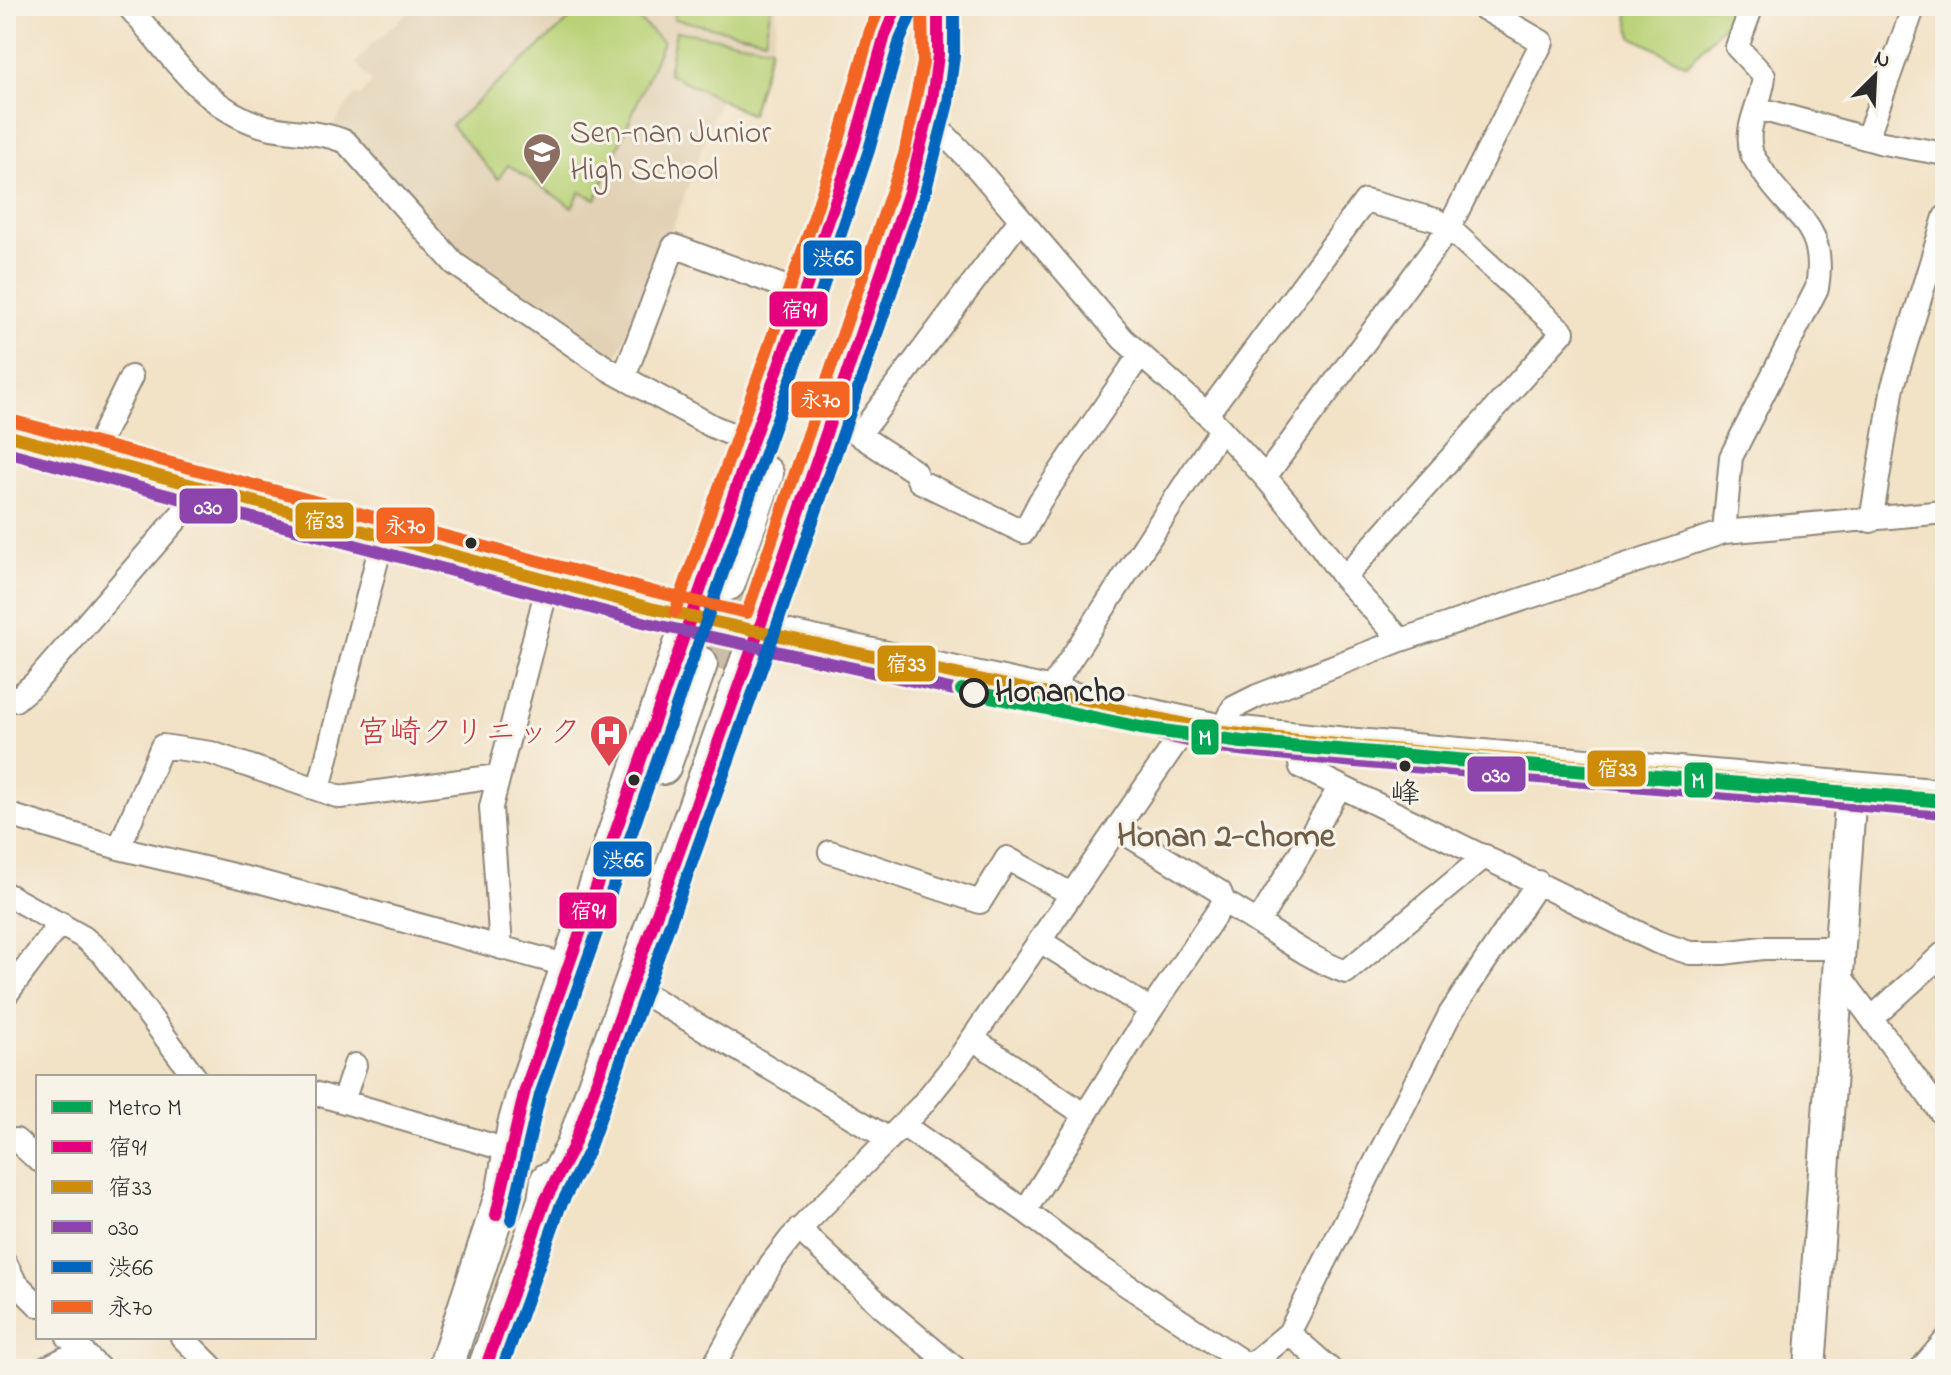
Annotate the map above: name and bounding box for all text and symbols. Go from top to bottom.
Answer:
north arrow [1835,36,1915,116]
text: N [1869,43,1895,78]
place label: Sen-nan Junior High School [570,111,771,195]
school or university icon: Sen-nan Junior High School [521,131,563,186]
line badge: 渋66 [802,239,863,277]
text: 渋66 [812,244,854,276]
line badge: 宿91 [768,290,829,328]
text: 宿91 [781,296,817,328]
line badge: 永70 [790,380,851,419]
text: 永70 [800,386,841,418]
line badge: 030 [178,487,239,525]
text: 030 [194,493,223,525]
line badge: 宿33 [294,501,355,540]
line badge: 永70 [375,506,436,545]
text: 宿33 [304,507,344,539]
text: 永70 [385,512,426,544]
unlabelled marker [463,535,479,551]
line badge: 宿33 [876,644,937,683]
text: 宿33 [886,650,926,682]
place label: Honancho [995,670,1125,717]
marker: Honancho [960,679,988,707]
place label: 宮崎クリニック [357,711,581,758]
hospital icon: 宮崎クリニック [588,713,630,768]
line badge: M [1190,718,1220,756]
text: M [1198,724,1212,756]
line badge: 宿33 [1586,749,1647,788]
line badge: 030 [1466,755,1527,793]
text: 宿33 [1597,755,1637,787]
marker: 峰 [1397,758,1413,774]
text: 030 [1482,761,1511,793]
line badge: M [1683,761,1714,799]
text: M [1691,767,1705,799]
unlabelled marker [626,772,642,788]
place label: 峰 [1390,774,1420,818]
district label: Honan 2-chome [1117,813,1336,863]
line badge: 渋66 [592,840,653,878]
text: 渋66 [602,846,644,878]
line badge: 宿91 [558,891,618,930]
text: 宿91 [570,897,606,929]
legend [36,1075,316,1339]
text: Metro M [108,1092,182,1127]
text: 宿91 [108,1132,147,1167]
text: 宿33 [108,1172,152,1207]
text: 030 [108,1212,139,1247]
text: 渋66 [108,1252,154,1287]
text: 永70 [108,1292,152,1327]

